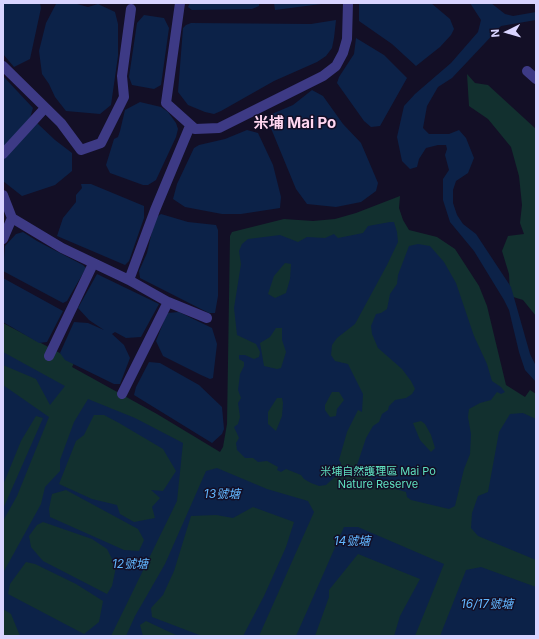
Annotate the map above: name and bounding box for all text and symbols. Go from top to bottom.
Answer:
north arrow [487,12,527,52]
text: N [488,28,502,38]
district label: 米埔 Mai Po [254,114,336,132]
park label: 米埔自然護理區 Mai Po Nature Reserve [320,465,436,491]
water label: 13號塘 [204,487,240,501]
water label: 14號塘 [334,534,370,548]
water label: 12號塘 [112,557,148,571]
water label: 16/17號塘 [461,597,513,611]

